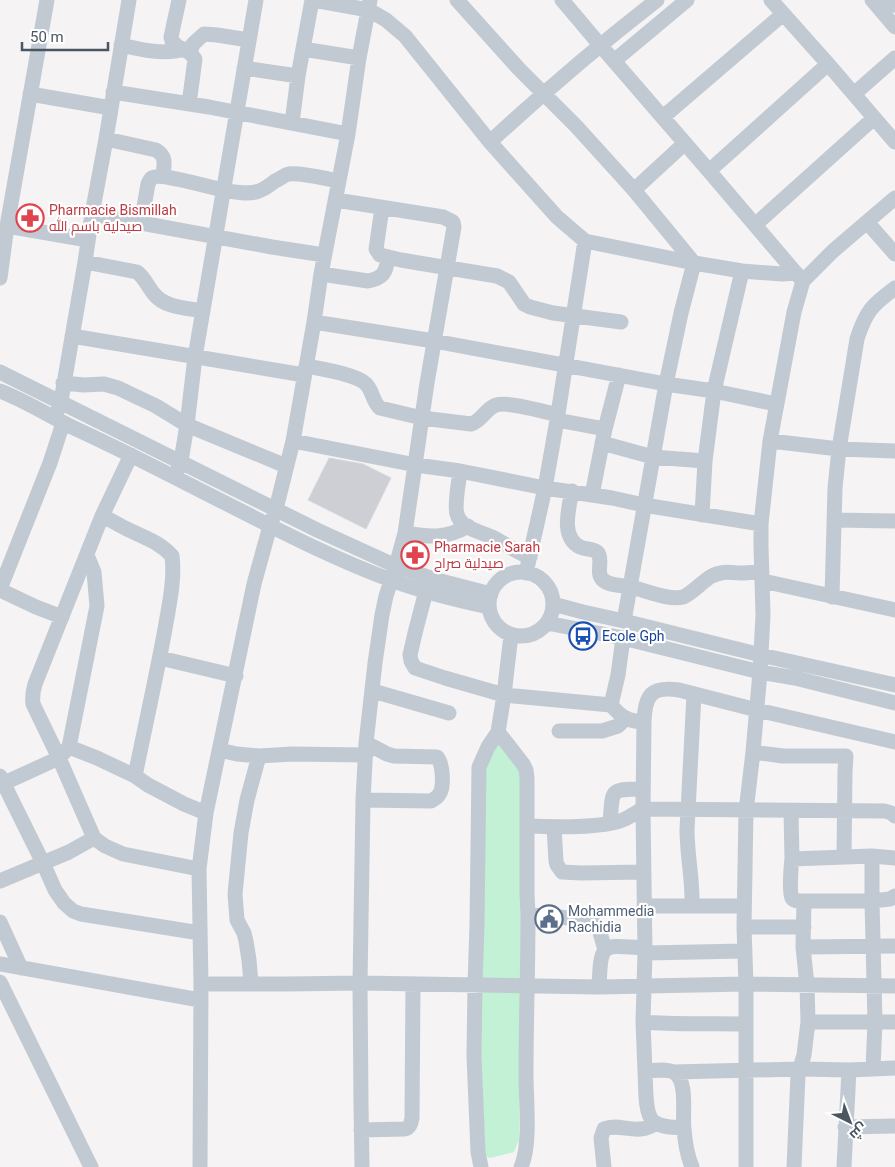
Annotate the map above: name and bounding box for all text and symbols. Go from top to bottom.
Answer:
scale bar [22,20,109,52]
text: 50 m [30,28,64,46]
place label: Pharmacie Bismillah صيدلية باسم الله [49,202,177,236]
pharmacy icon: Pharmacie Bismillah صيدلية باسم الله [15,203,45,233]
place label: Pharmacie Sarah صيدلية صراح [434,539,540,572]
pharmacy icon: Pharmacie Sarah صيدلية صراح [400,540,430,570]
bus stop icon: Ecole Gph [568,621,598,651]
place label: Ecole Gph [602,628,665,644]
place label: Mohammedia Rachidia [568,903,654,935]
public building icon: Mohammedia Rachidia [534,904,564,934]
north arrow [825,1097,875,1147]
text: ش [846,1119,871,1144]

